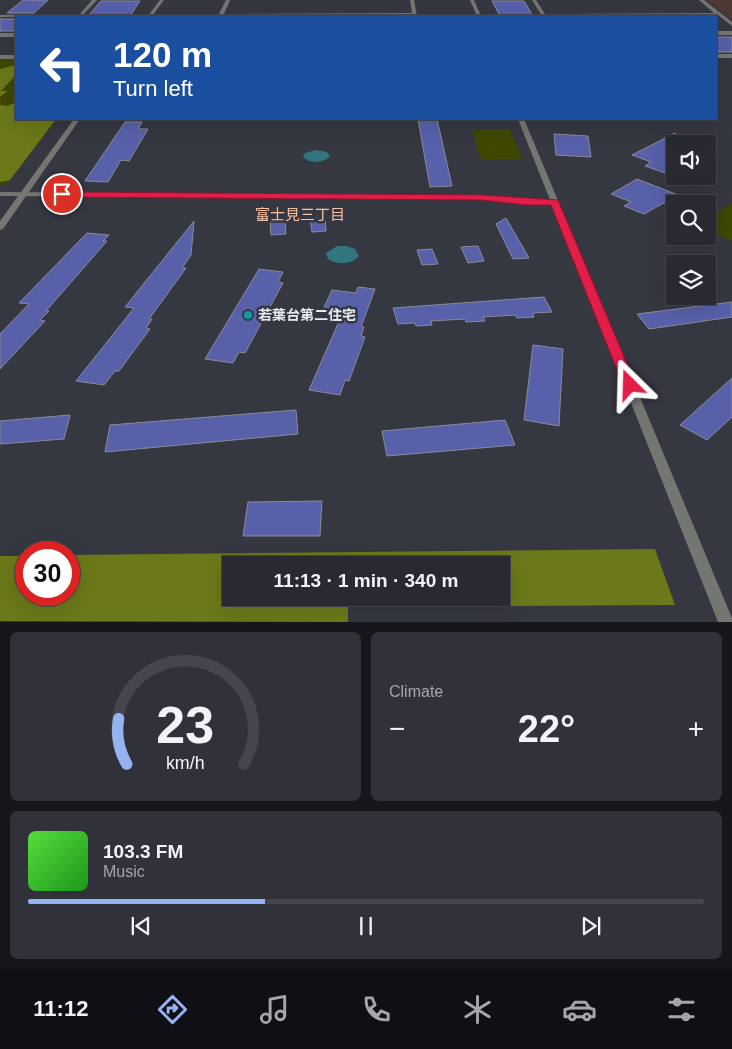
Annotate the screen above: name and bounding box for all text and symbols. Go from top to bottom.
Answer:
icon: left [30,35,95,100]
text: 120 m [113,35,212,74]
text: Turn left [113,76,193,101]
map controls [666,135,716,305]
button: sound [666,135,716,185]
pin [41,173,83,215]
icon: arrive [48,180,76,208]
button: search [666,195,716,245]
district label: 富士見三丁目 [255,206,345,223]
button: layers [666,255,716,305]
place label: 若葉台第二住宅 [258,307,356,323]
marker: 若葉台第二住宅 [242,309,254,321]
position arrow [603,358,655,410]
speed limit sign: 30 [15,541,80,606]
text: 11:13 · 1 min · 340 m [274,570,458,591]
text: Climate [389,683,443,700]
text: 23 [157,696,214,754]
text: 22° [518,708,575,750]
text: − [389,713,405,744]
text: + [688,713,704,744]
text: km/h [166,753,205,773]
text: 103.3 FM [103,841,183,862]
text: Music [103,863,145,880]
icon: previous [127,912,155,940]
icon: pause [352,912,380,940]
icon: next [577,912,605,940]
icon: directions [155,992,190,1027]
icon: music [257,992,292,1027]
icon: phone [359,992,394,1027]
icon: climate [460,992,495,1027]
icon: car [562,992,597,1027]
icon: filters [664,992,699,1027]
text: 11:12 [33,996,88,1021]

